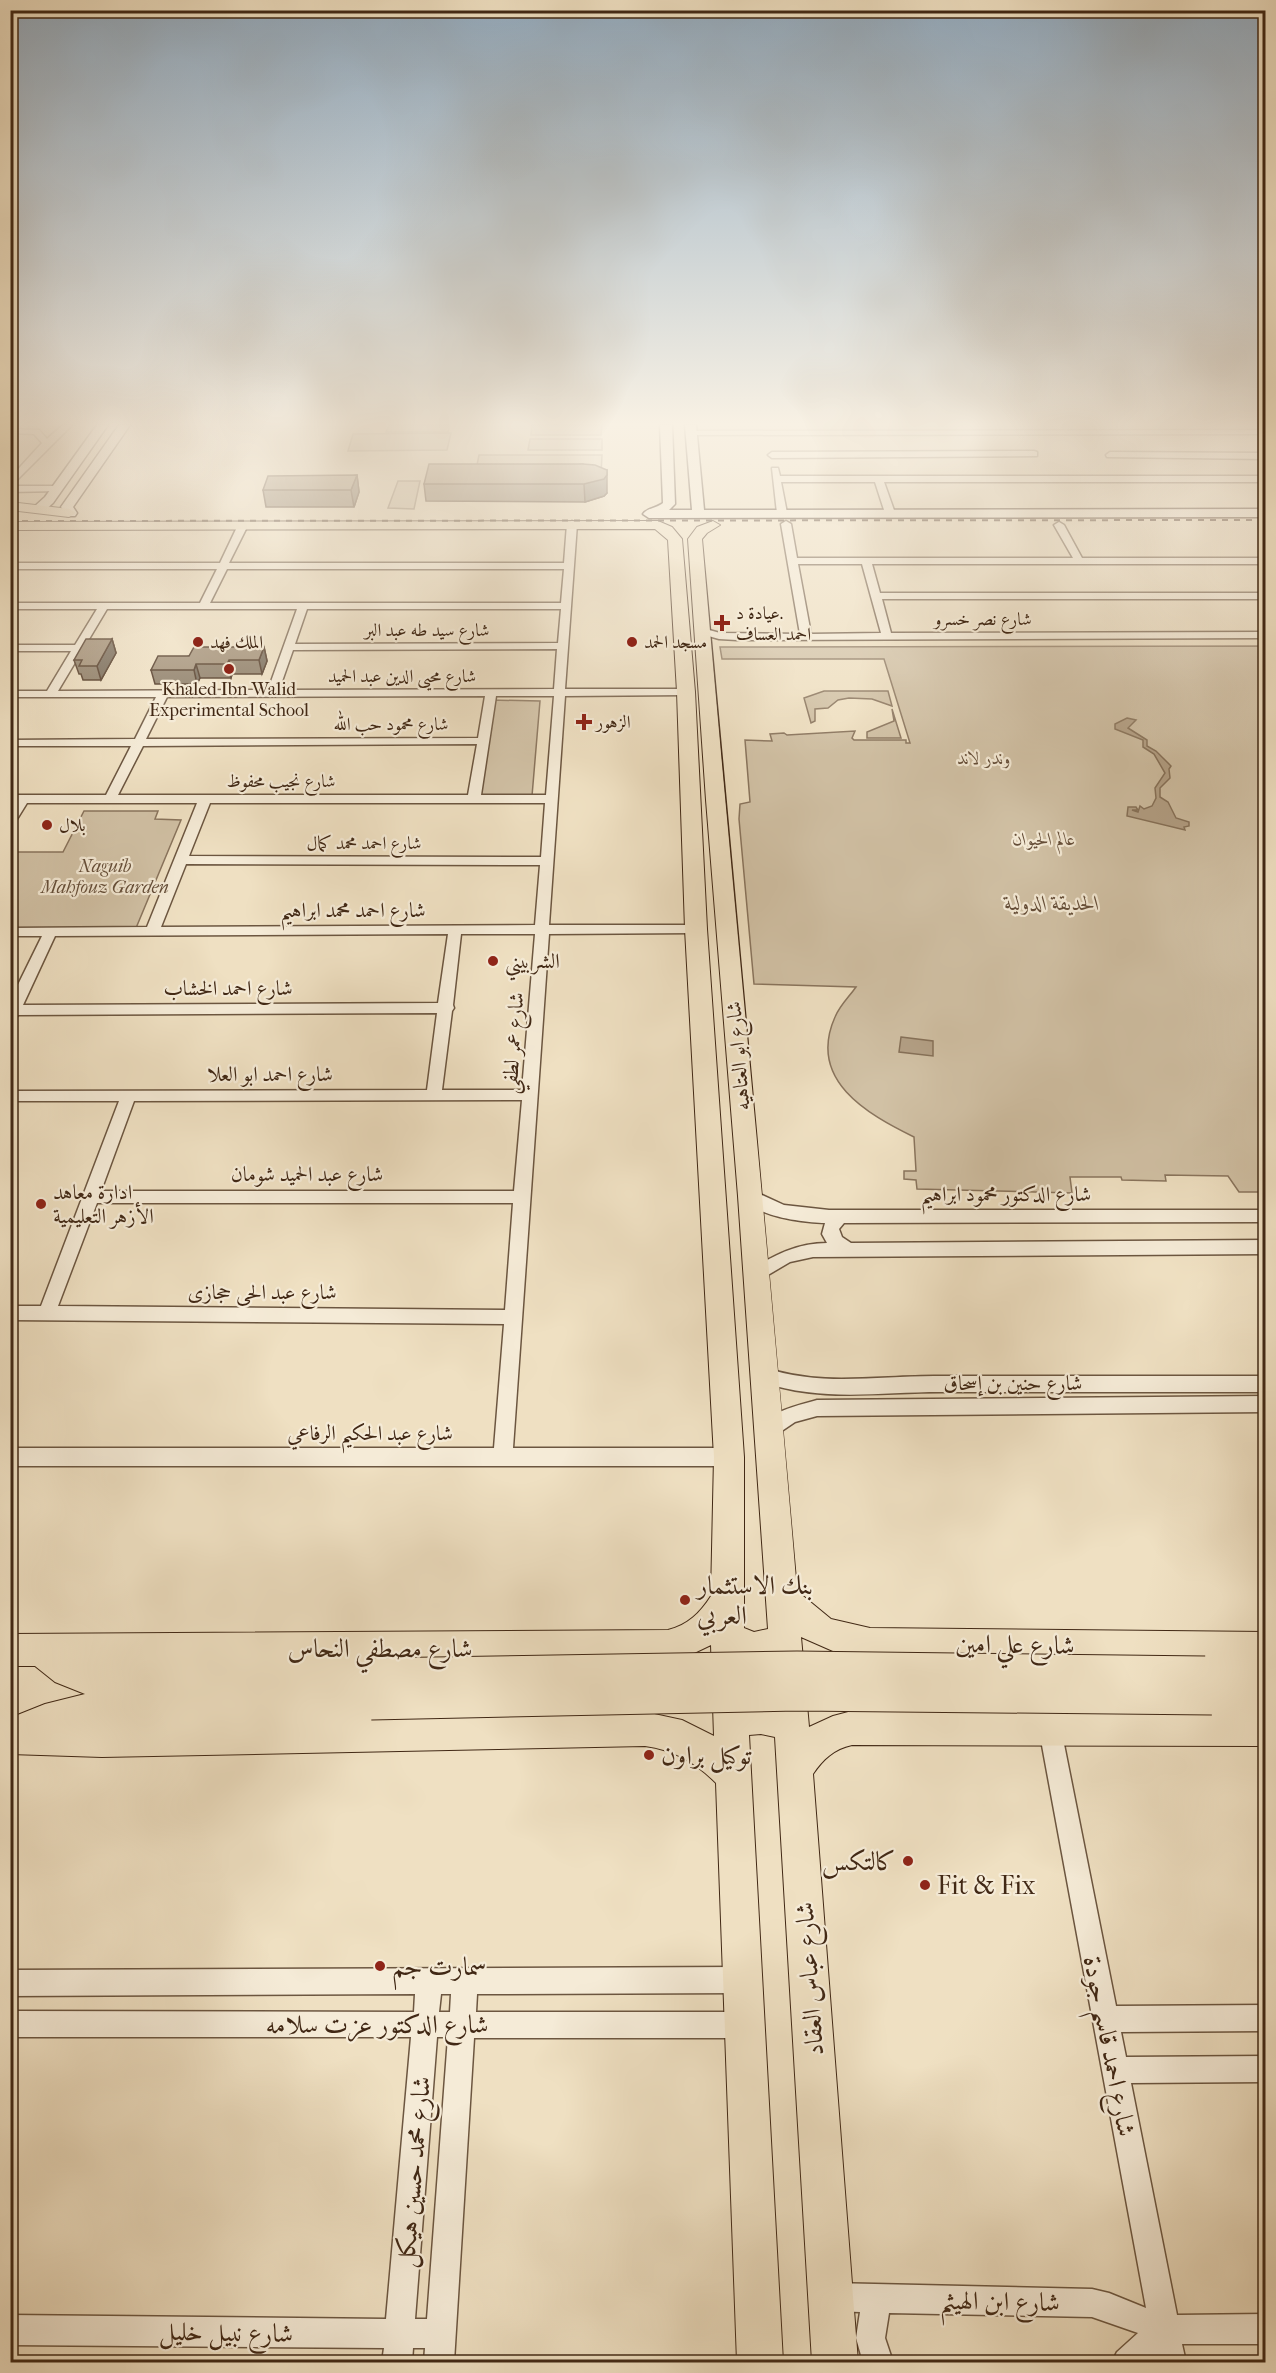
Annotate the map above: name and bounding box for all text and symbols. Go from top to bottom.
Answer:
place label: عيادة د. احمد العساف [736,603,811,645]
street label: شارع نصر خسرو [932,609,1032,634]
marker: عيادة د. احمد العساف [713,614,731,632]
street label: شارع سيد طه عبد البر [362,620,490,645]
place label: الملك فهد [210,632,263,653]
place label: مسجد الحمد [644,632,707,653]
marker: الملك فهد [191,635,205,649]
marker: مسجد الحمد [625,635,639,649]
marker: Khaled Ibn Walid Experimental School [222,662,236,676]
street label: شارع محيى الدين عبد الحميد [328,666,476,691]
place label: Khaled Ibn Walid Experimental School [149,679,309,721]
street label: شارع محمود حب الله [333,710,449,739]
place label: الزهور [594,712,631,733]
marker: الزهور [577,715,591,729]
park label: وندر لاند [957,748,1011,769]
street label: شارع نجيب محفوظ [227,771,335,796]
place label: بلال [59,815,86,836]
marker: بلال [40,818,54,832]
park label: عالم الحيوان [1012,829,1076,855]
street label: شارع احمد محمد كمال [306,833,422,858]
park label: Naguib Mahfouz Garden [39,856,169,898]
park label: الحديقة الدولية [1002,891,1100,916]
street label: شارع احمد محمد ابراهيم [280,898,426,931]
place label: الشربيني [505,949,560,981]
marker: الشربيني [486,954,500,968]
street label: شارع احمد الخشاب [163,976,293,1006]
street label: شارع عمر لطفي [497,991,536,1095]
street label: شارع ابو العتاهيه [721,1000,761,1112]
street label: شارع احمد ابو العلا [207,1062,333,1092]
street label: شارع عبد الحميد شومان [231,1162,383,1192]
place label: ادارة معاهد الأزهر التعليمية [53,1180,154,1229]
street label: شارع الدكتور محمود ابراهيم [921,1182,1091,1215]
marker: ادارة معاهد الأزهر التعليمية [34,1197,48,1211]
street label: شارع عبد الحى حجازى [187,1280,337,1310]
street label: شارع حنين بن إسحاق [944,1371,1082,1401]
street label: شارع عبد الحكيم الرفاعي [287,1421,453,1454]
place label: بنك الاستثمار العربي [694,1570,813,1637]
marker: بنك الاستثمار العربي [678,1593,692,1607]
street label: شارع علي امين [955,1628,1075,1670]
street label: شارع مصطفي النحاس [287,1633,473,1674]
place label: توكيل براون [661,1740,753,1773]
marker: توكيل براون [642,1748,656,1762]
place label: كالتكس [822,1846,896,1879]
marker: كالتكس [901,1854,915,1868]
place label: Fit & Fix [937,1870,1036,1901]
marker: Fit & Fix [918,1878,932,1892]
street label: شارع عباس العقاد [789,1901,836,2057]
place label: سمارت جم [392,1951,487,1991]
street label: شارع احمد قاسم جودة [1067,1953,1142,2141]
marker: سمارت جم [373,1959,387,1973]
street label: شارع الدكتور عزت سلامه [265,2009,489,2046]
street label: شارع محمد حسين هيكل [390,2075,443,2270]
street label: شارع ابن الهيثم [940,2285,1060,2328]
street label: شارع نبيل خليل [159,2316,293,2355]

